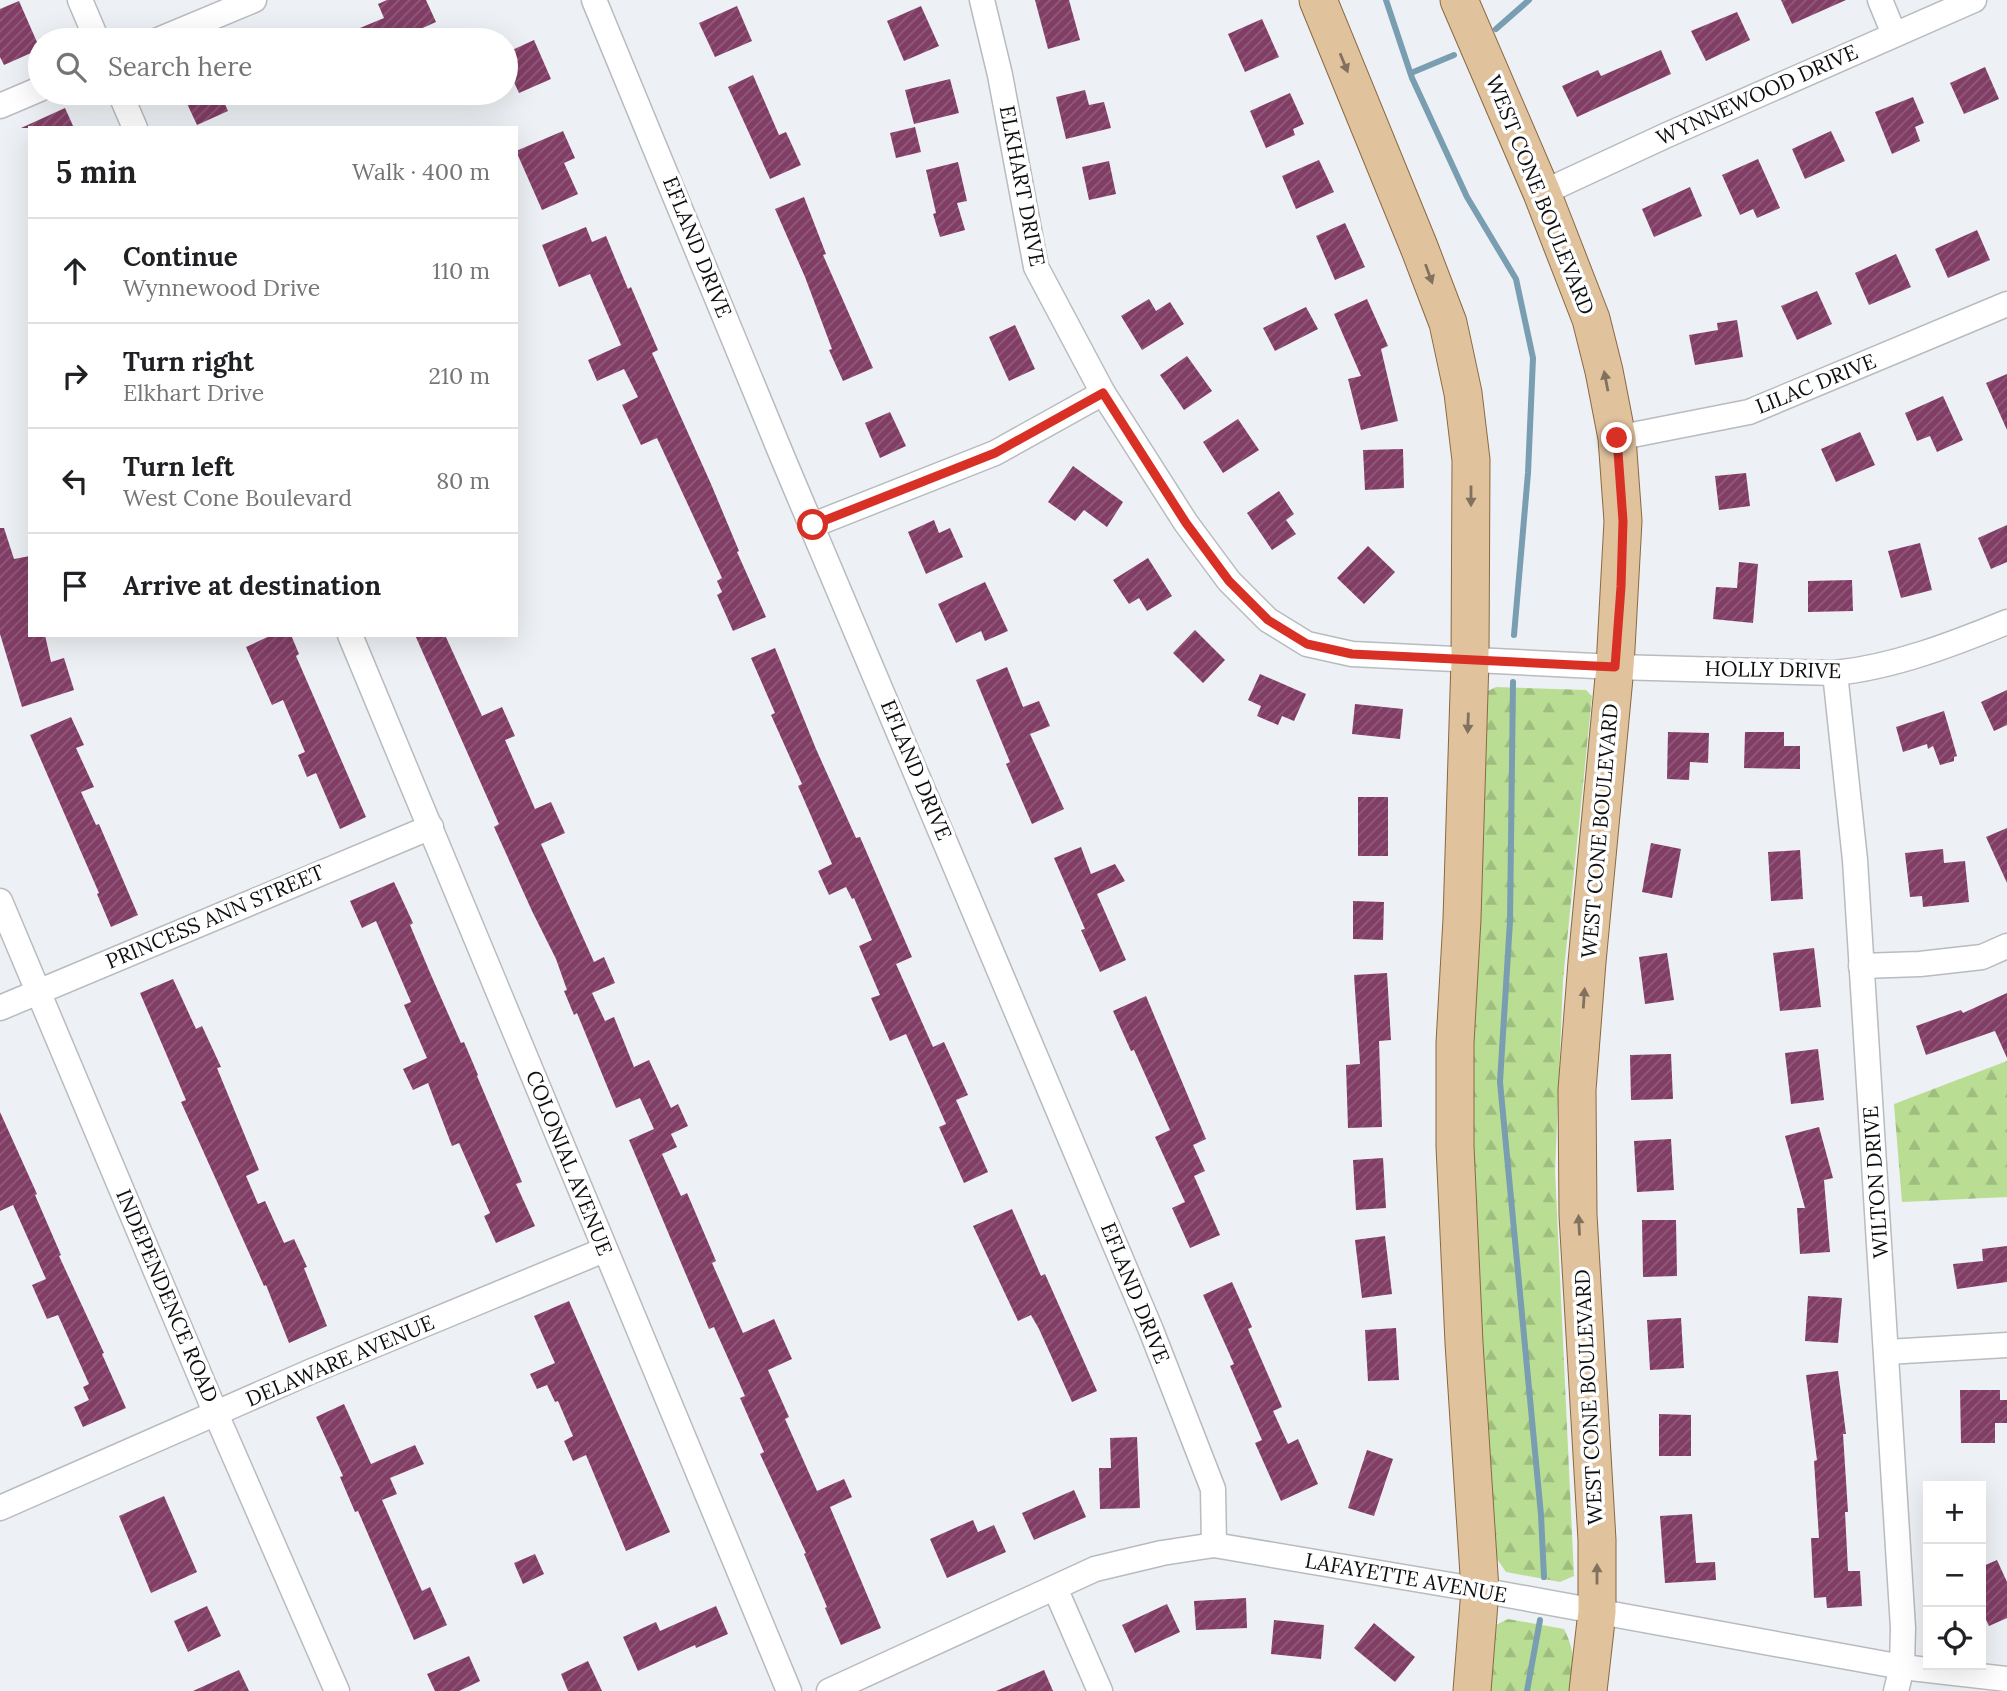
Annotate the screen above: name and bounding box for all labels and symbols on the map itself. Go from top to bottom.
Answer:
street label: WYNNEWOOD DRIVE [1652,38,1862,151]
one-way arrow [1338,53,1350,73]
street label: WEST CONE BOULEVARD [1480,71,1601,319]
street label: ELKHART DRIVE [994,103,1051,269]
street label: EFLAND DRIVE [657,172,738,321]
one-way arrow [1424,263,1435,284]
street label: LILAC DRIVE [1752,347,1880,420]
one-way arrow [1600,370,1611,392]
route end [1601,422,1632,453]
one-way arrow [1465,485,1477,507]
route start [797,509,828,540]
street label: HOLLY DRIVE [1705,655,1842,684]
street label: EFLAND DRIVE [875,696,958,844]
street label: WEST CONE BOULEVARD [1575,702,1624,960]
one-way arrow [1463,713,1474,735]
street label: PRINCESS ANN STREET [102,858,328,975]
one-way arrow [1579,986,1590,1008]
street label: COLONIAL AVENUE [520,1066,619,1259]
street label: WILTON DRIVE [1857,1105,1894,1259]
street label: INDEPENDENCE ROAD [110,1185,225,1407]
one-way arrow [1573,1213,1584,1235]
street label: EFLAND DRIVE [1095,1218,1176,1367]
street label: WEST CONE BOULEVARD [1568,1269,1609,1526]
street label: DELAWARE AVENUE [242,1309,438,1412]
street label: LAFAYETTE AVENUE [1303,1546,1509,1609]
one-way arrow [1591,1563,1603,1585]

